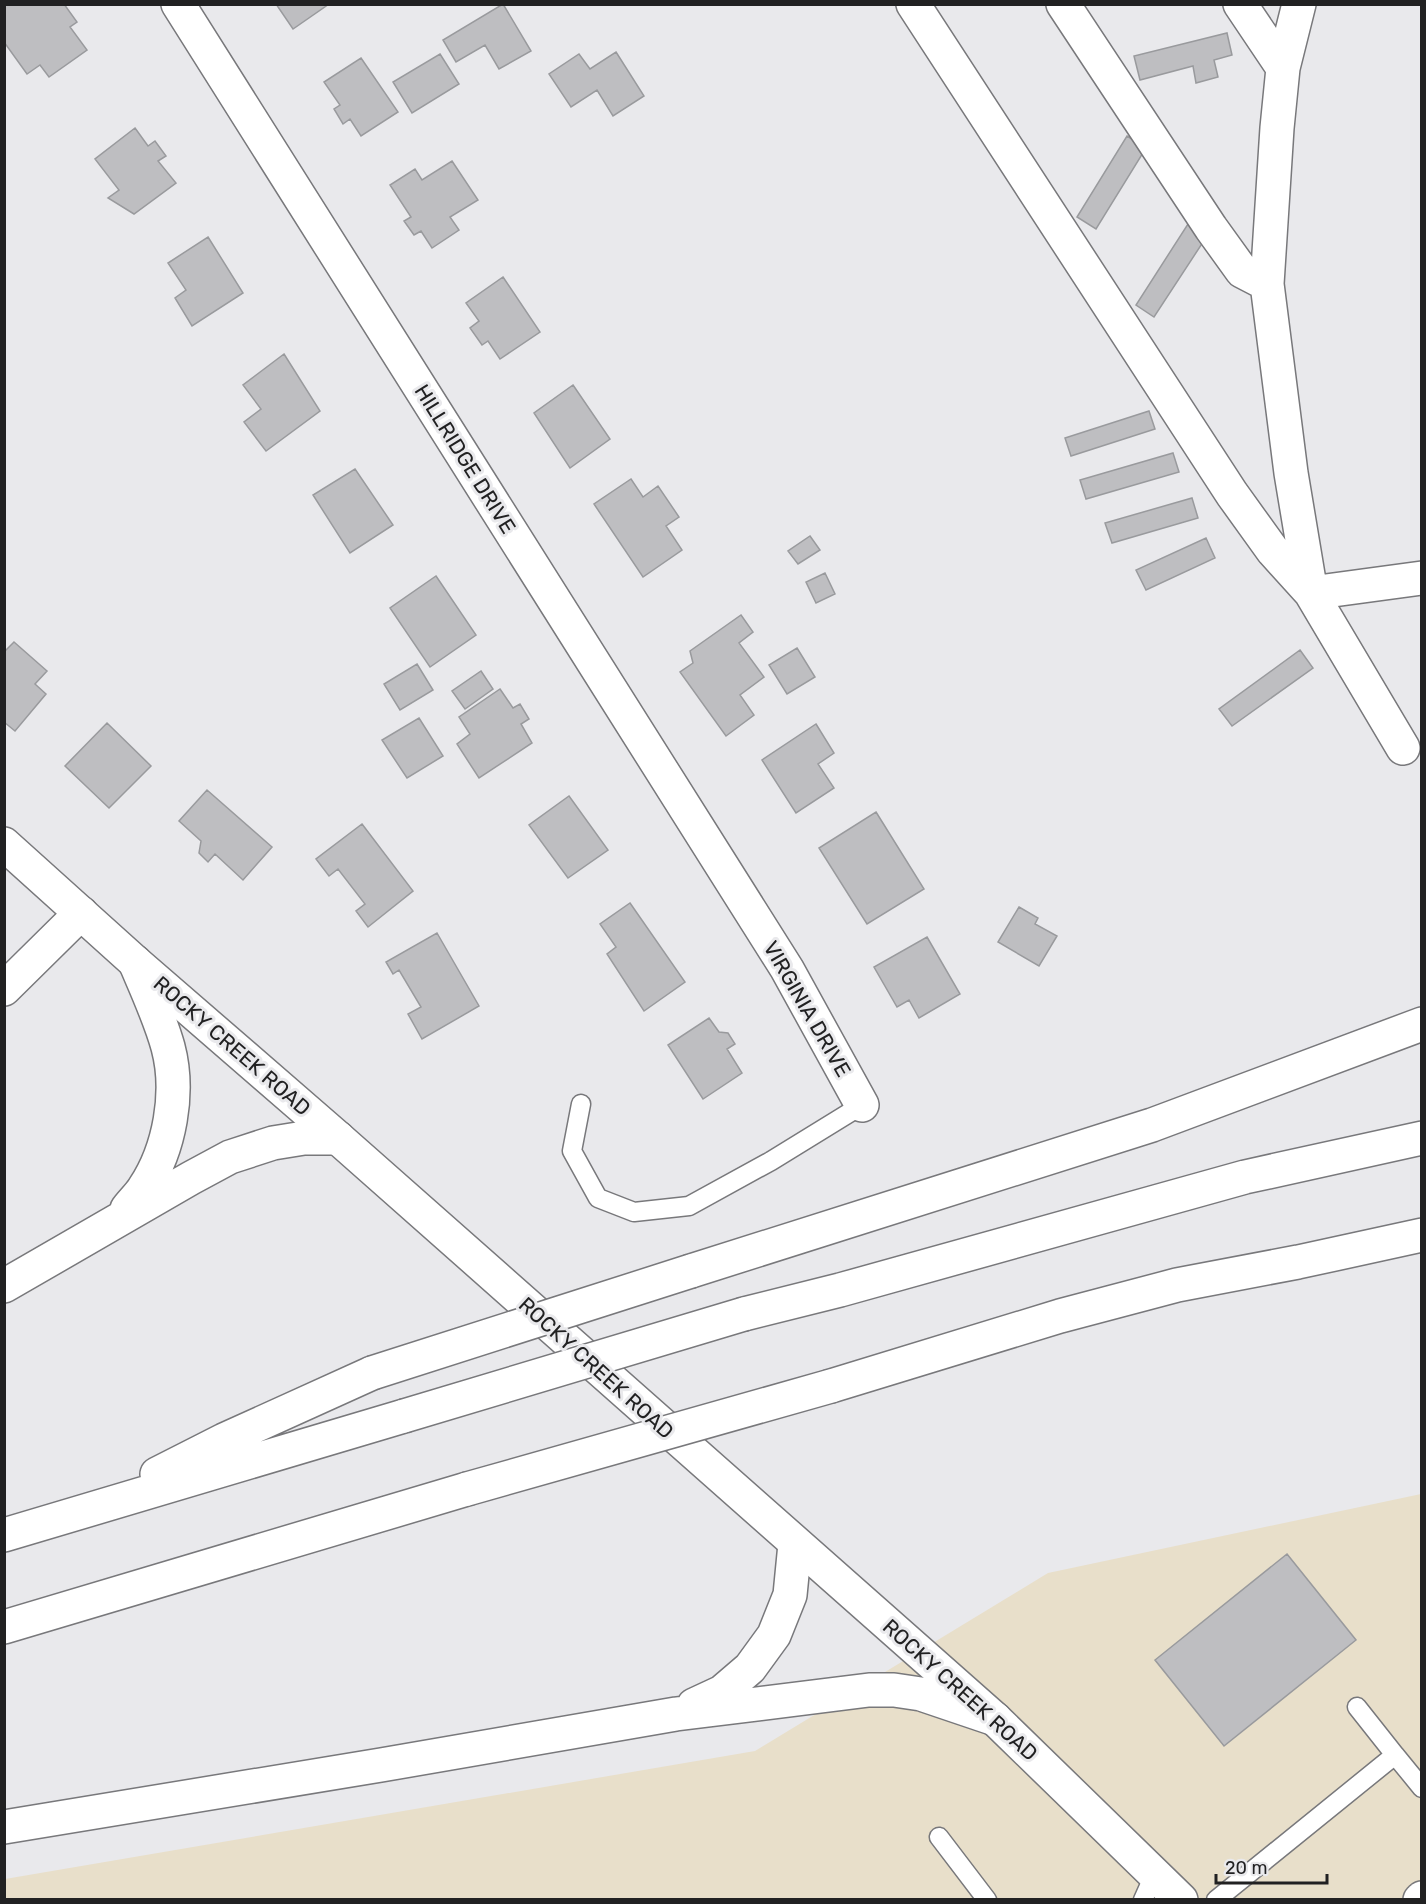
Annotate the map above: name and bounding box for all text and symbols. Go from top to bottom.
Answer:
street label: HILLRIDGE DRIVE [410,380,521,538]
street label: VIRGINIA DRIVE [758,936,856,1081]
street label: ROCKY CREEK ROAD [149,971,316,1121]
street label: ROCKY CREEK ROAD [514,1292,679,1444]
street label: ROCKY CREEK ROAD [878,1614,1043,1766]
scale bar [1216,1847,1327,1885]
text: 20 m [1225,1857,1267,1879]

